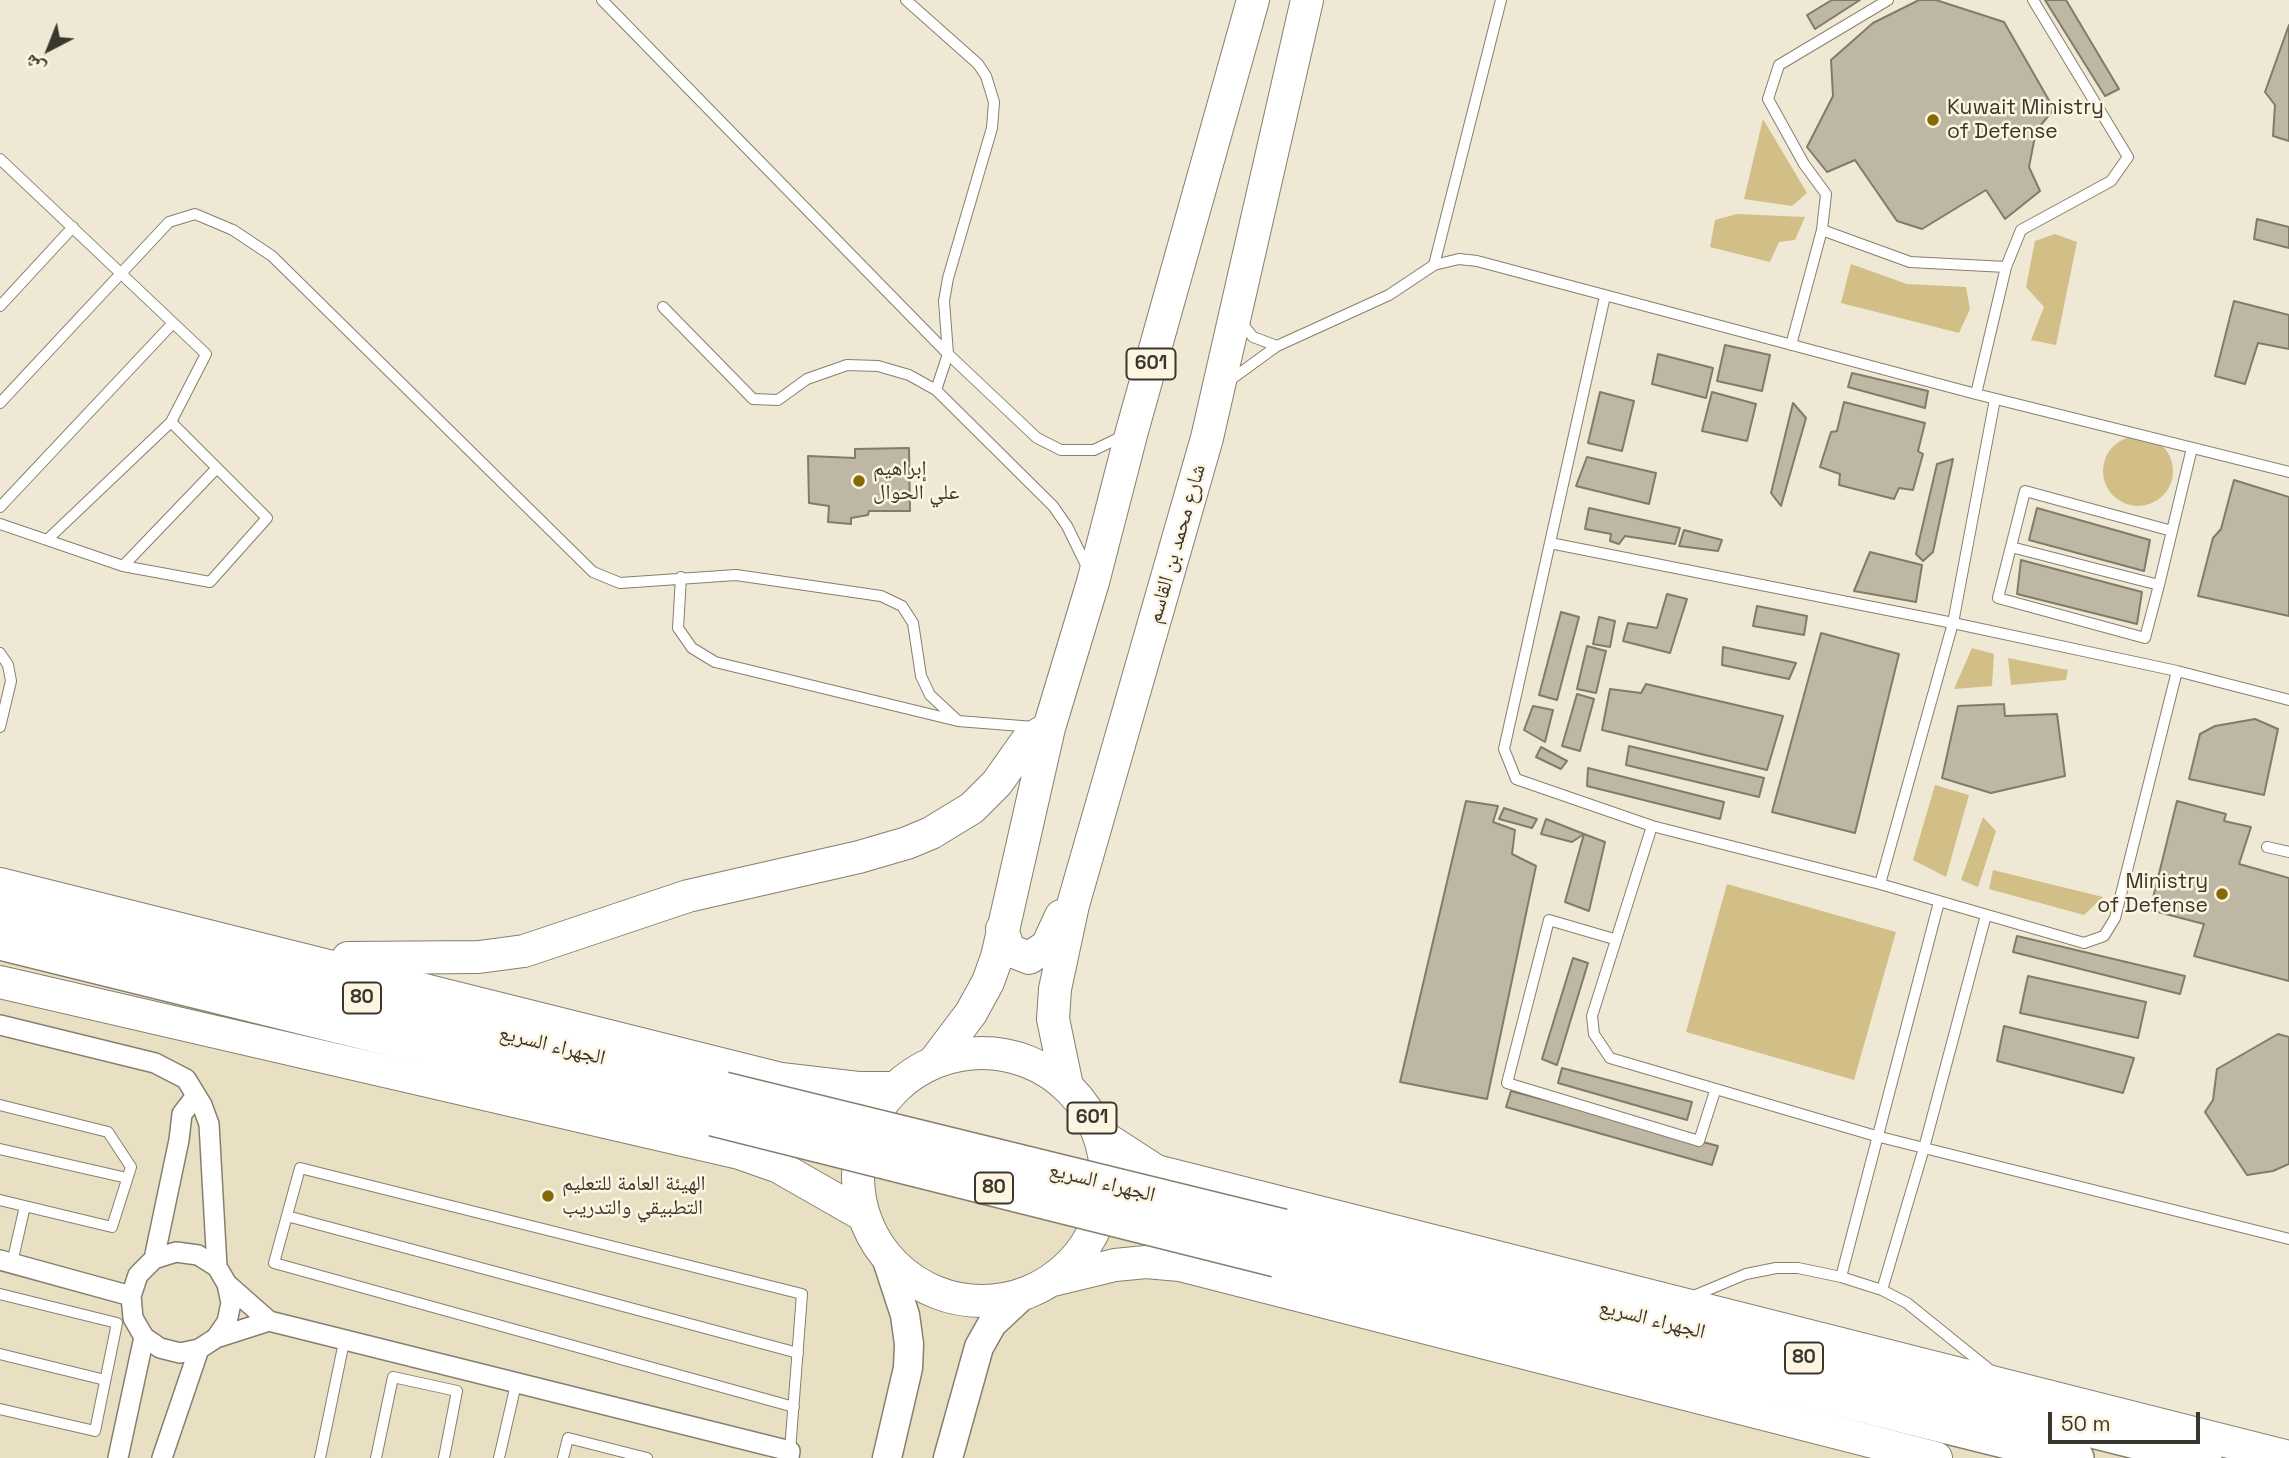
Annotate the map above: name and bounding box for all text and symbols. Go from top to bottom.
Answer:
north arrow [14,14,84,84]
text: ش [19,49,50,81]
place label: Kuwait Ministry of Defense [1947,95,2104,145]
marker: Kuwait Ministry of Defense [1925,112,1941,128]
road number: 601 [1126,348,1176,380]
place label: إبراهيم علي الحوال [873,456,959,506]
street label: شارع محمد بن القاسم [1142,462,1212,626]
marker: إبراهيم علي الحوال [851,473,867,489]
place label: Ministry of Defense [2097,869,2208,919]
marker: Ministry of Defense [2214,886,2230,902]
road number: 80 [343,982,381,1014]
street label: الجهراء السريع [496,1021,608,1071]
road number: 601 [1068,1102,1116,1134]
street label: الجهراء السريع [1046,1158,1158,1208]
place label: الهيئة العامة للتعليم التطبيقي والتدريب [562,1171,706,1221]
road number: 80 [975,1172,1013,1204]
marker: الهيئة العامة للتعليم التطبيقي والتدريب [540,1188,556,1204]
street label: الجهراء السريع [1596,1295,1708,1345]
road number: 80 [1785,1342,1823,1374]
scale bar [2051,1398,2203,1442]
text: 50 m [2061,1410,2111,1437]

